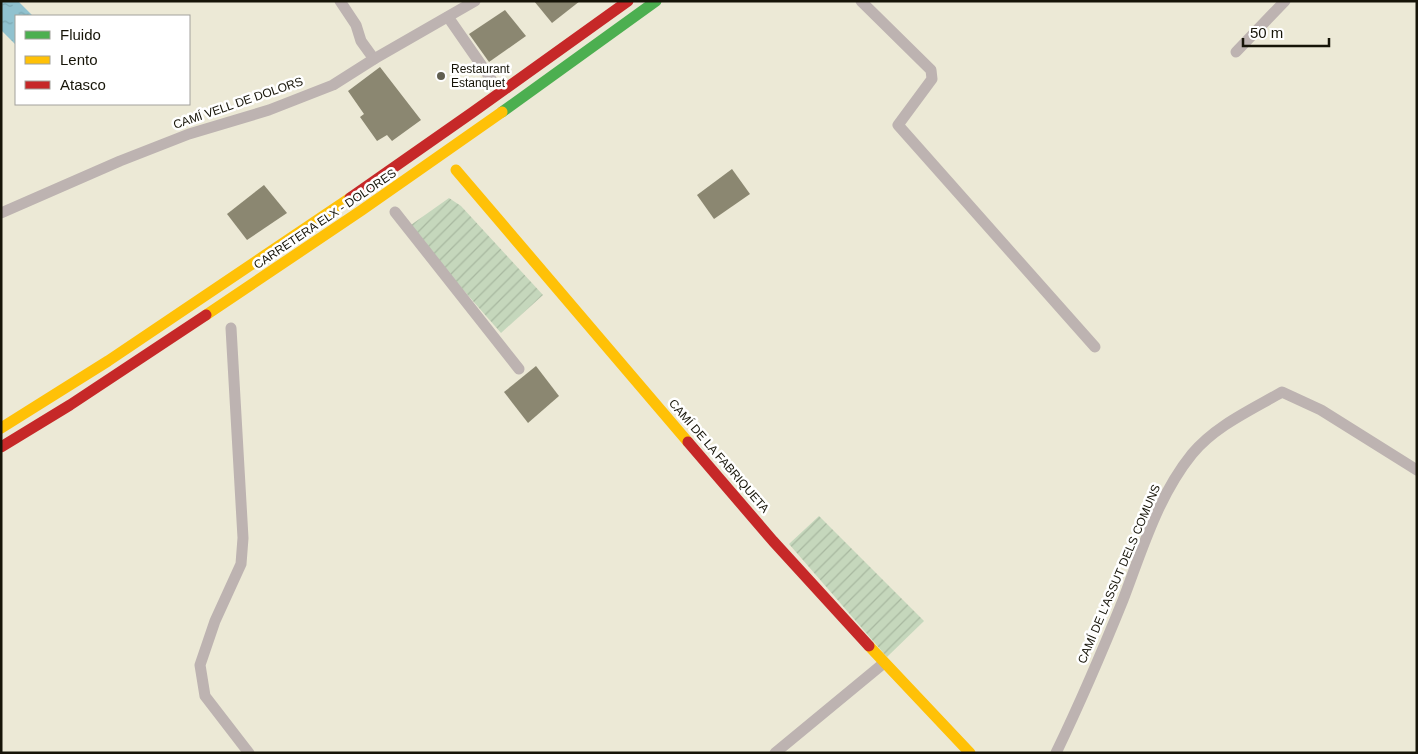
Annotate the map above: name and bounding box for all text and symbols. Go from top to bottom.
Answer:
legend [15,15,190,105]
scale bar [1243,15,1329,47]
text: 50 m [1250,24,1283,41]
text: Fluido [60,26,101,43]
text: Lento [60,51,98,68]
place label: Restaurant Estanquet [451,62,510,90]
marker: Restaurant Estanquet [435,70,447,82]
street label: CAMÍ VELL DE DOLORS [171,73,305,132]
text: Atasco [60,76,106,93]
street label: CARRETERA ELX - DOLORES [251,166,399,272]
street label: CAMÍ DE LA FABRIQUETA [666,396,773,516]
street label: CAMÍ DE L'ASSUT DELS COMUNS [1074,482,1163,666]

